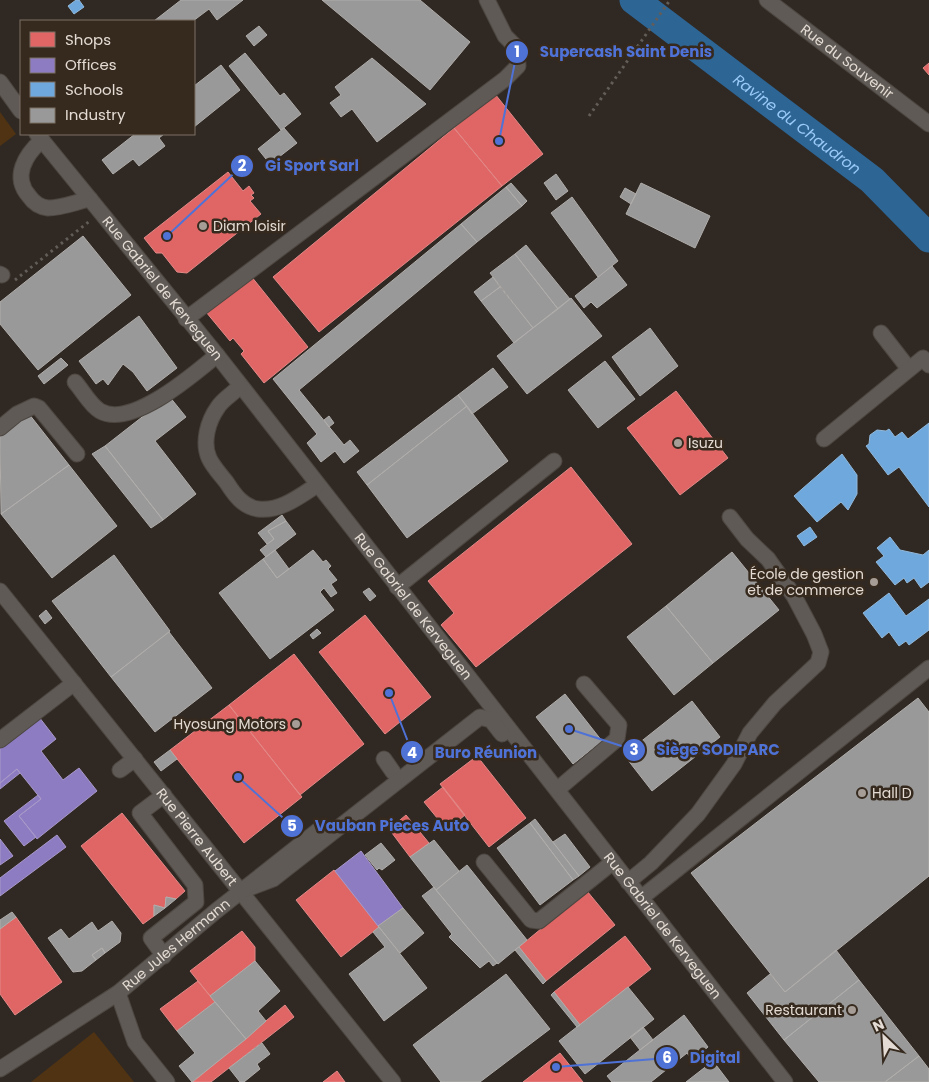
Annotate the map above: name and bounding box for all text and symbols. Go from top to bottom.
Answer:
street label: Rue du Souvenir [796,19,898,104]
legend [20,20,195,135]
text: Shops [65,29,111,50]
callout: Supercash Saint Denis [505,37,722,67]
text: 1 [514,41,520,62]
text: Supercash Saint Denis [540,41,712,62]
text: Offices [65,54,117,75]
water label: Ravine du Chaudron [729,69,866,179]
text: Schools [65,79,123,100]
text: Industry [65,104,126,125]
callout: Gi Sport Sarl [230,151,369,181]
text: 2 [238,155,247,176]
text: Gi Sport Sarl [265,155,359,176]
street label: Rue Gabriel de Kerveguen [98,212,228,365]
place label: Diam loisir [213,216,286,236]
marker: Diam loisir [197,220,209,232]
place label: Isuzu [688,433,723,453]
marker: Isuzu [672,437,684,449]
street label: Rue Gabriel de Kerveguen [350,529,477,684]
place label: École de gestion et de commerce [747,564,864,600]
marker: École de gestion et de commerce [868,576,880,588]
place label: Hyosung Motors [173,714,286,734]
marker: Hyosung Motors [290,718,302,730]
callout: Siège SODIPARC [622,735,790,765]
callout: Buro Réunion [400,737,547,767]
text: 3 [629,739,639,760]
text: Siège SODIPARC [656,739,780,760]
text: 4 [407,742,417,763]
text: Buro Réunion [435,742,537,763]
place label: Hall D [872,783,912,803]
street label: Rue Pierre Aubert [152,784,242,890]
marker: Hall D [856,787,868,799]
callout: Vauban Pieces Auto [279,811,479,841]
text: 5 [287,815,297,836]
text: Vauban Pieces Auto [315,815,470,836]
street label: Rue Gabriel de Kerveguen [599,848,726,1003]
street label: Rue Jules Hermann [118,894,234,995]
place label: Restaurant [765,1000,842,1020]
marker: Restaurant [846,1004,858,1016]
north arrow [859,1012,909,1062]
text: N [870,1014,888,1037]
callout: Digital [655,1043,750,1073]
text: 6 [662,1047,672,1068]
text: Digital [690,1047,740,1068]

